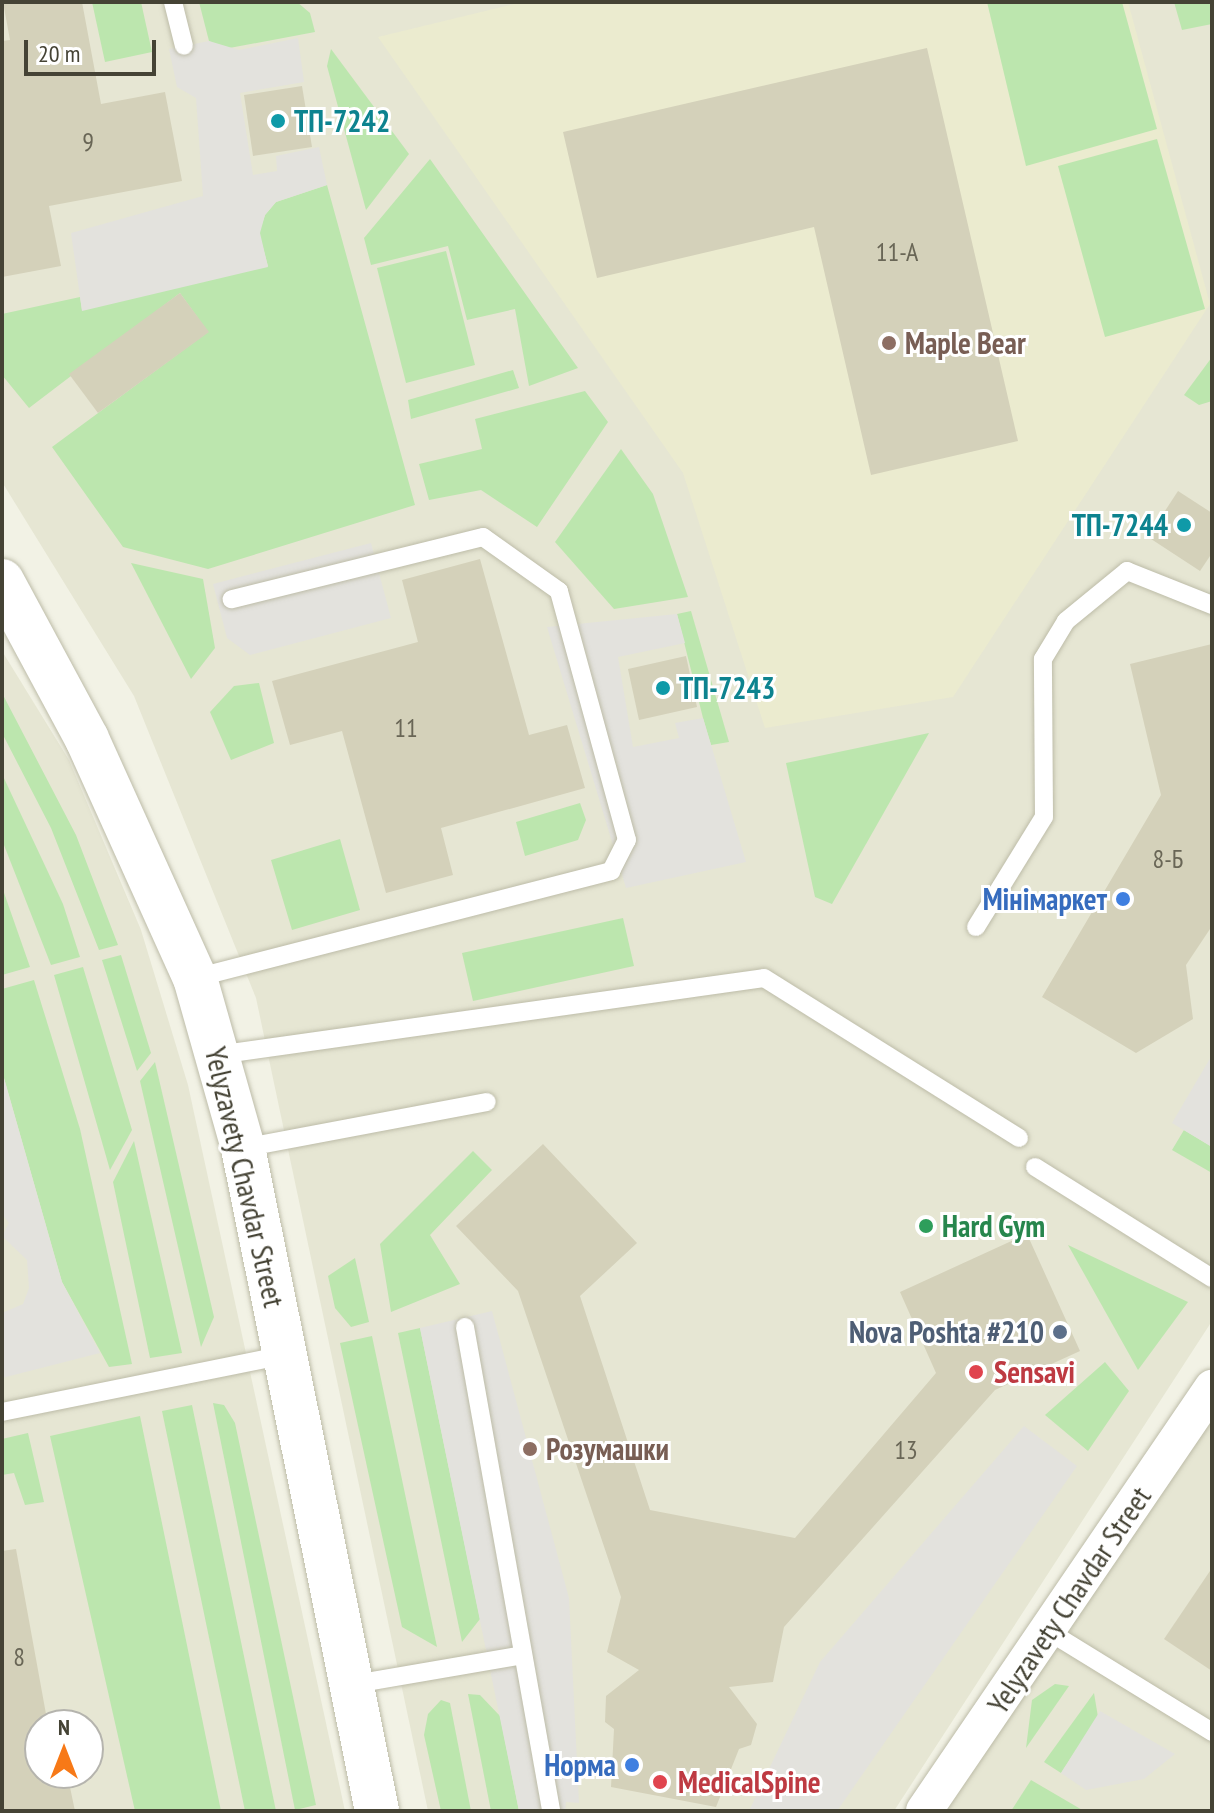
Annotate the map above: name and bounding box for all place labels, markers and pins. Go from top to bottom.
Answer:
place label: ТП-7242 [294,103,390,139]
marker: ТП-7242 [269,112,287,130]
place label: Maple Bear [905,325,1026,361]
marker: Maple Bear [880,334,898,352]
place label: ТП-7244 [1072,507,1168,543]
marker: ТП-7244 [1175,516,1193,534]
place label: ТП-7243 [679,670,775,706]
marker: ТП-7243 [654,679,672,697]
place label: Мінімаркет [983,881,1107,917]
marker: Мінімаркет [1114,890,1132,908]
place label: Hard Gym [942,1208,1046,1244]
marker: Hard Gym [917,1217,935,1235]
place label: Nova Poshta #210 [849,1314,1044,1350]
marker: Nova Poshta #210 [1051,1323,1069,1341]
place label: Sensavi [994,1354,1075,1390]
marker: Sensavi [965,1361,987,1383]
place label: Розумашки [546,1431,669,1467]
marker: Розумашки [521,1440,539,1458]
place label: Норма [544,1747,616,1783]
marker: Норма [623,1756,641,1774]
place label: MedicalSpine [678,1764,821,1800]
marker: MedicalSpine [649,1771,671,1793]

